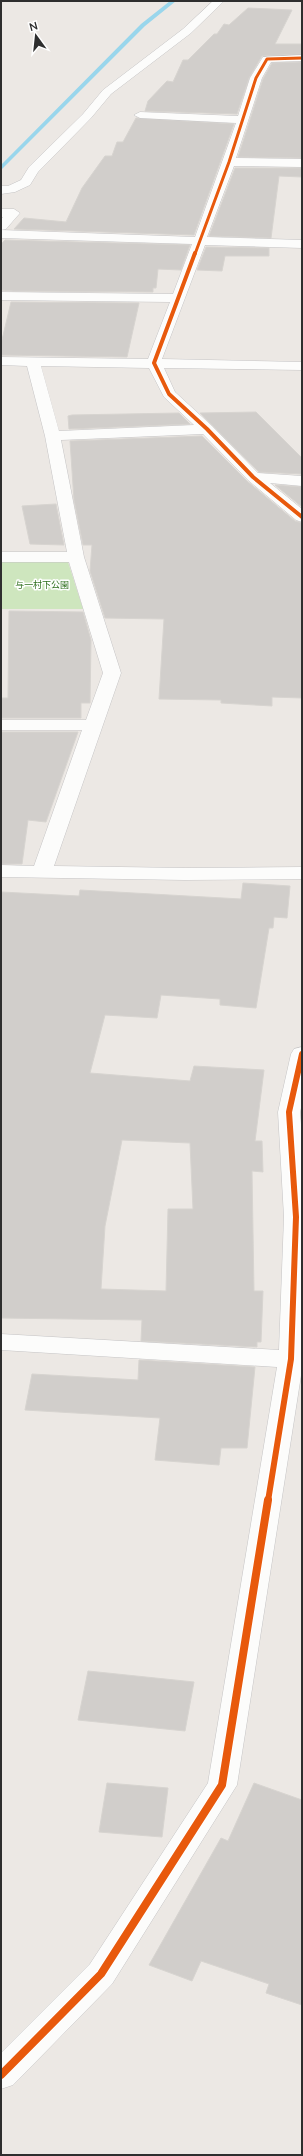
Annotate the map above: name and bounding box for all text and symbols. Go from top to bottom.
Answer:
north arrow [16,16,56,56]
text: N [28,19,39,35]
park label: 与一村下公園 [15,579,69,591]

